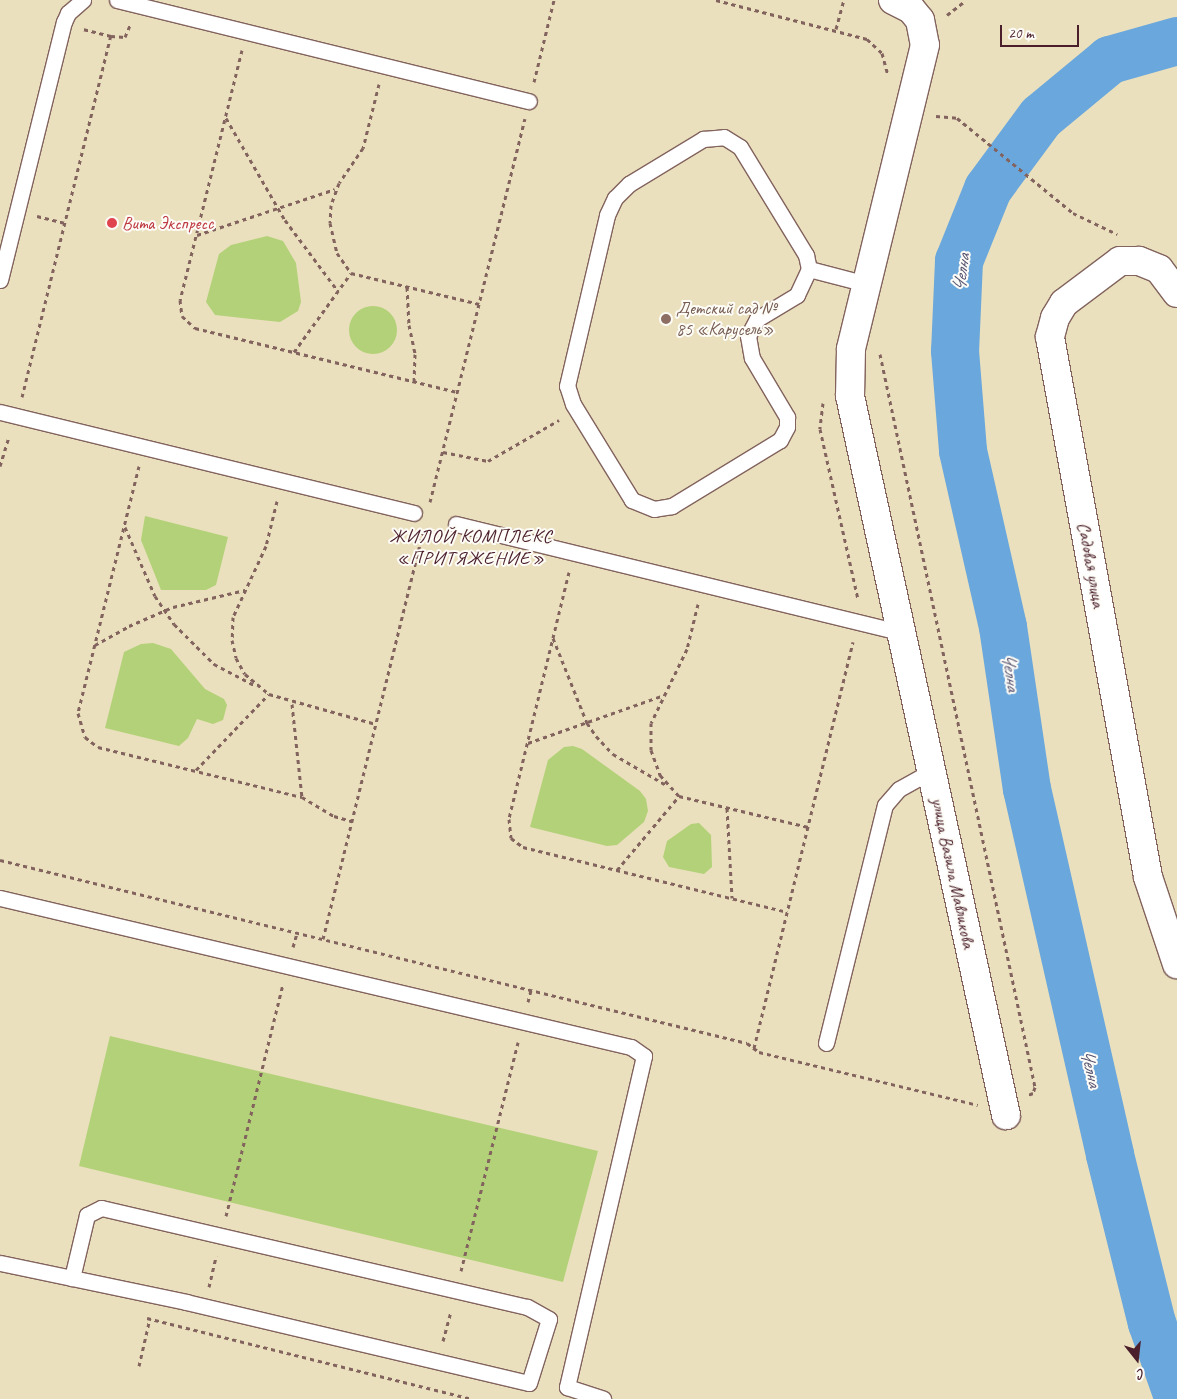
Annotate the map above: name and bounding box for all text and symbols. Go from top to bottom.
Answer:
scale bar [1002,15,1081,47]
text: 20 m [1008,24,1034,43]
place label: Вита Экспресс [122,212,213,234]
marker: Вита Экспресс [106,217,118,229]
water label: Челна [948,253,976,293]
place label: Детский сад № 85 «Карусель» [676,298,776,340]
marker: Детский сад № 85 «Карусель» [660,313,672,325]
street label: Садовая улица [1073,520,1109,610]
district label: ЖИЛОЙ КОМПЛЕКС «ПРИТЯЖЕНИЕ» [388,526,554,570]
water label: Челна [996,652,1024,692]
street label: улица Вазила Мавликова [927,796,979,950]
water label: Челна [1075,1047,1105,1089]
north arrow [1112,1334,1162,1384]
text: С [1136,1365,1147,1383]

